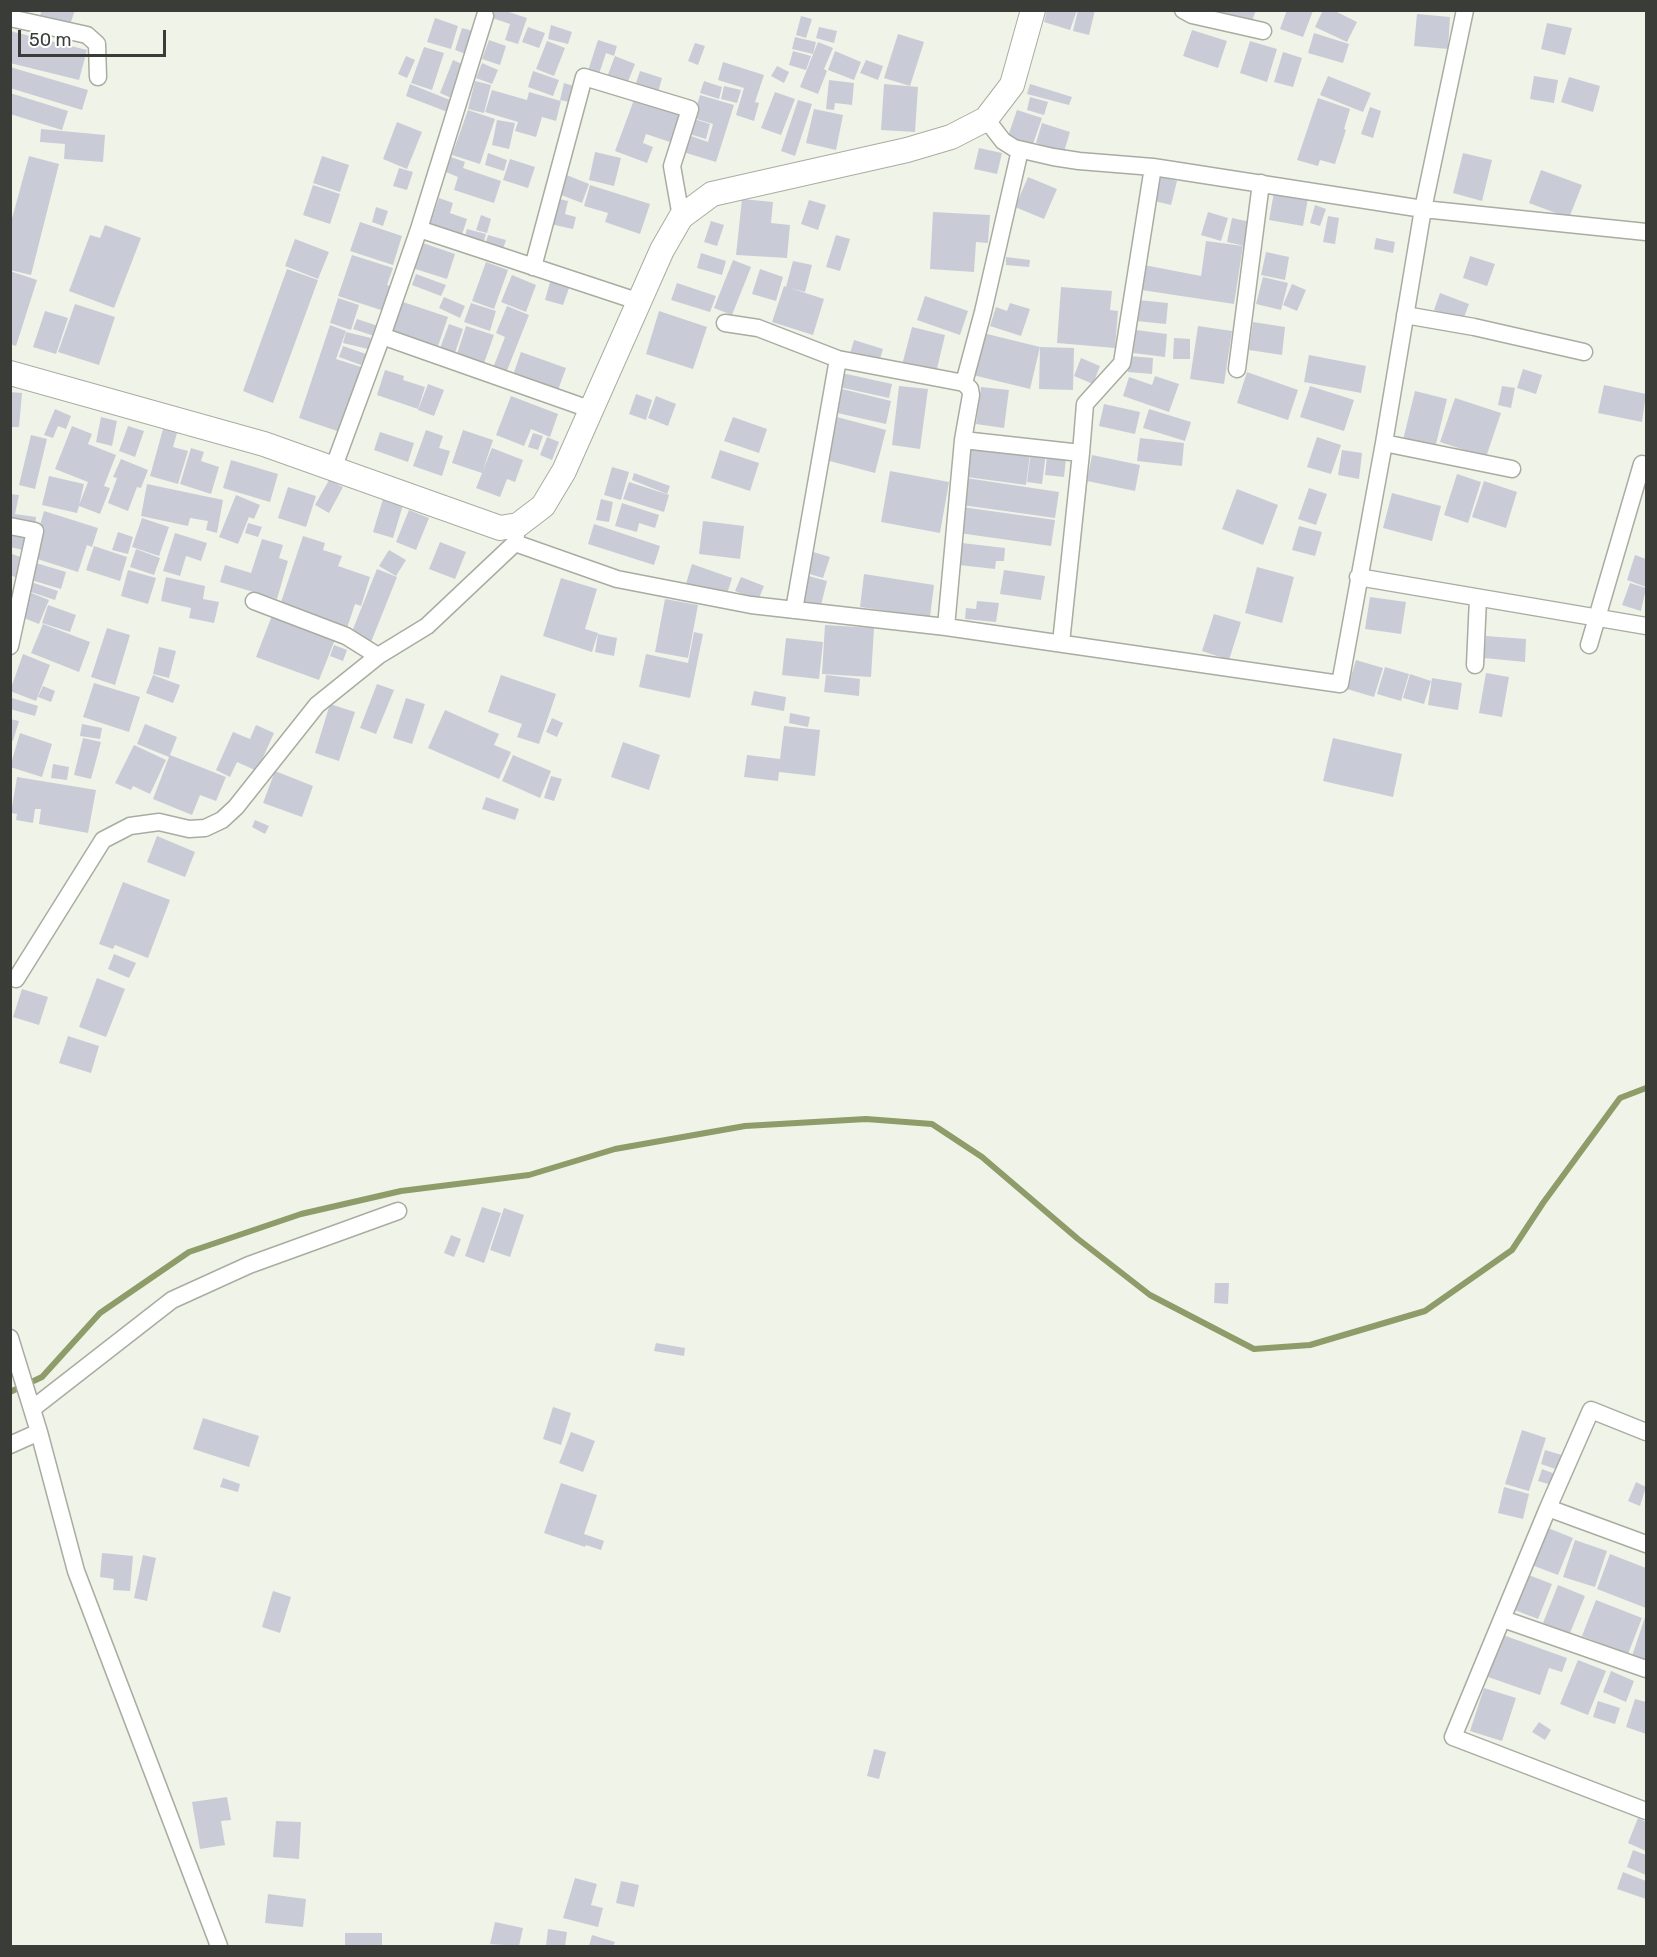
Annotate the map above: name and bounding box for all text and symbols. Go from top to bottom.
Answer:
scale bar [21,18,170,56]
text: 50 m [29,29,72,51]

